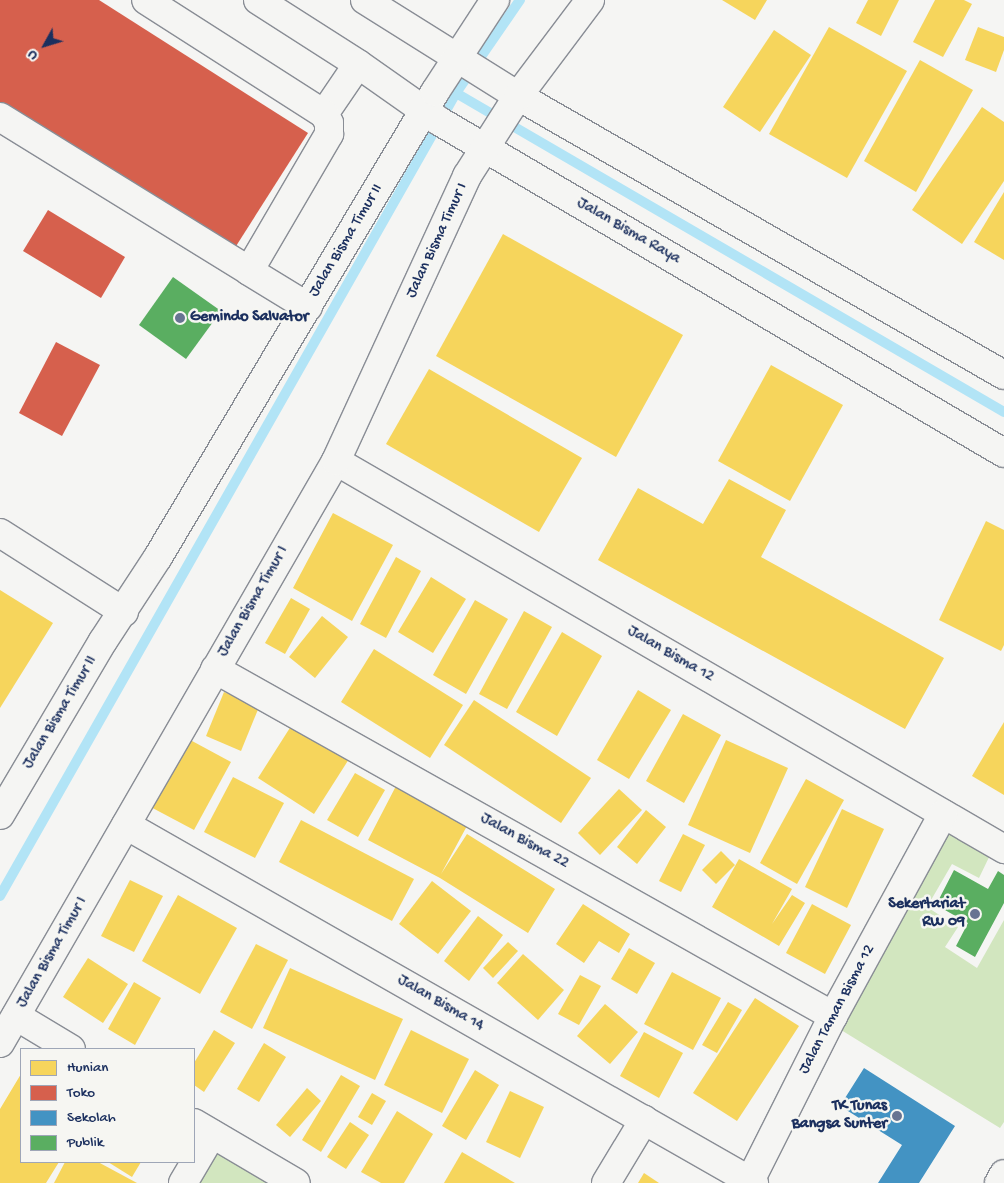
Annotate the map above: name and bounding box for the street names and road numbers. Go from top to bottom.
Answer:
street label: Jalan Bisma Timur II [306,181,388,301]
street label: Jalan Bisma Timur I [403,181,473,301]
street label: Jalan Bisma Raya [573,194,683,270]
street label: Jalan Bisma Timur I [215,543,293,661]
street label: Jalan Bisma 12 [623,622,717,688]
street label: Jalan Bisma Timur II [20,653,102,773]
street label: Jalan Bisma 22 [476,810,572,874]
street label: Jalan Bisma Timur I [14,894,92,1012]
street label: Jalan Taman Bisma 12 [796,942,880,1078]
street label: Jalan Bisma 14 [393,971,487,1037]

